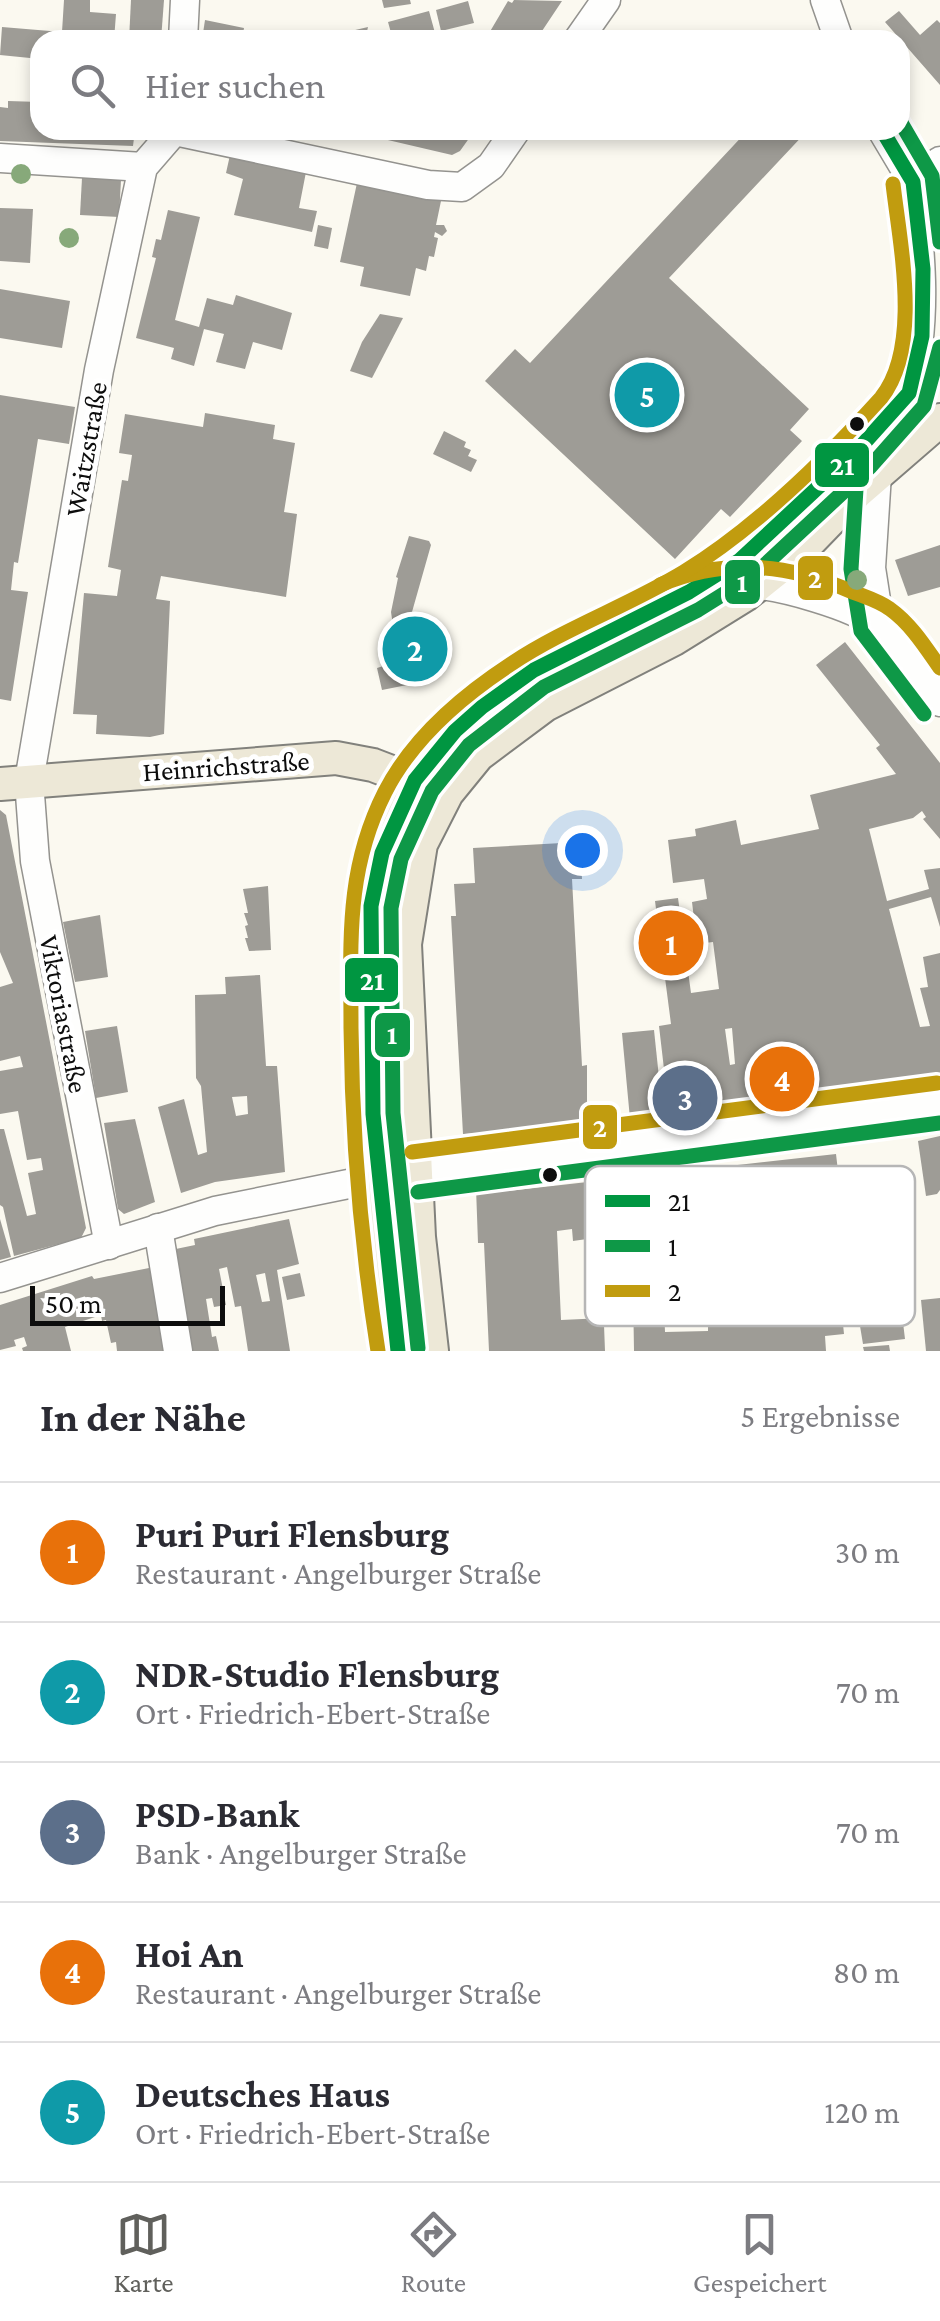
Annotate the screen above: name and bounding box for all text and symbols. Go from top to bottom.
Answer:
search box [30,30,910,140]
icon: search [65,58,120,113]
text: Hier suchen [145,64,325,106]
pin: 5 [614,358,680,432]
street label: Waitzstraße [59,379,113,519]
unlabelled marker [847,414,867,434]
line badge: 21 [813,441,871,489]
text: 21 [830,450,854,481]
line badge: 2 [796,554,835,602]
line badge: 1 [723,558,762,606]
text: 2 [808,563,822,594]
text: 1 [737,567,747,598]
pin: 2 [382,612,448,686]
street label: Heinrichstraße [141,745,311,787]
your location [557,825,608,876]
pin: 1 [638,906,704,980]
street label: Viktoriastraße [34,933,94,1095]
line badge: 21 [343,956,400,1004]
text: 21 [360,965,384,996]
line badge: 1 [373,1011,412,1059]
text: 1 [387,1019,397,1050]
pin: 4 [750,1042,814,1116]
pin: 3 [652,1060,718,1136]
line badge: 2 [581,1103,619,1151]
text: 2 [593,1112,607,1143]
unlabelled marker [540,1165,560,1185]
legend [585,1166,915,1326]
text: 21 [668,1186,691,1217]
text: 1 [668,1231,677,1262]
text: 2 [668,1276,681,1307]
scale bar [30,1281,225,1326]
text: 50 m [45,1288,102,1319]
text: In der Nähe [40,1393,246,1440]
text: 5 Ergebnisse [740,1398,900,1434]
text: Puri Puri Flensburg [135,1513,449,1555]
text: 1 [67,1534,78,1570]
text: 30 m [835,1534,900,1570]
text: Restaurant · Angelburger Straße [135,1555,541,1591]
text: NDR-Studio Flensburg [135,1653,499,1695]
text: 2 [64,1674,81,1710]
text: 70 m [836,1674,900,1710]
text: Ort · Friedrich-Ebert-Straße [135,1695,490,1731]
text: PSD-Bank [135,1793,299,1835]
text: 3 [65,1814,80,1850]
text: 70 m [836,1814,900,1850]
text: Bank · Angelburger Straße [135,1835,467,1871]
text: Hoi An [135,1933,244,1975]
text: 4 [64,1954,81,1990]
text: 80 m [833,1954,900,1990]
text: Restaurant · Angelburger Straße [135,1975,541,2011]
text: Deutsches Haus [135,2073,390,2115]
text: 5 [65,2094,80,2130]
text: 120 m [824,2094,900,2130]
text: Ort · Friedrich-Ebert-Straße [135,2115,490,2151]
tab: Karte [114,2207,174,2298]
tab: Route [401,2207,466,2298]
tab: Gespeichert [693,2207,826,2298]

